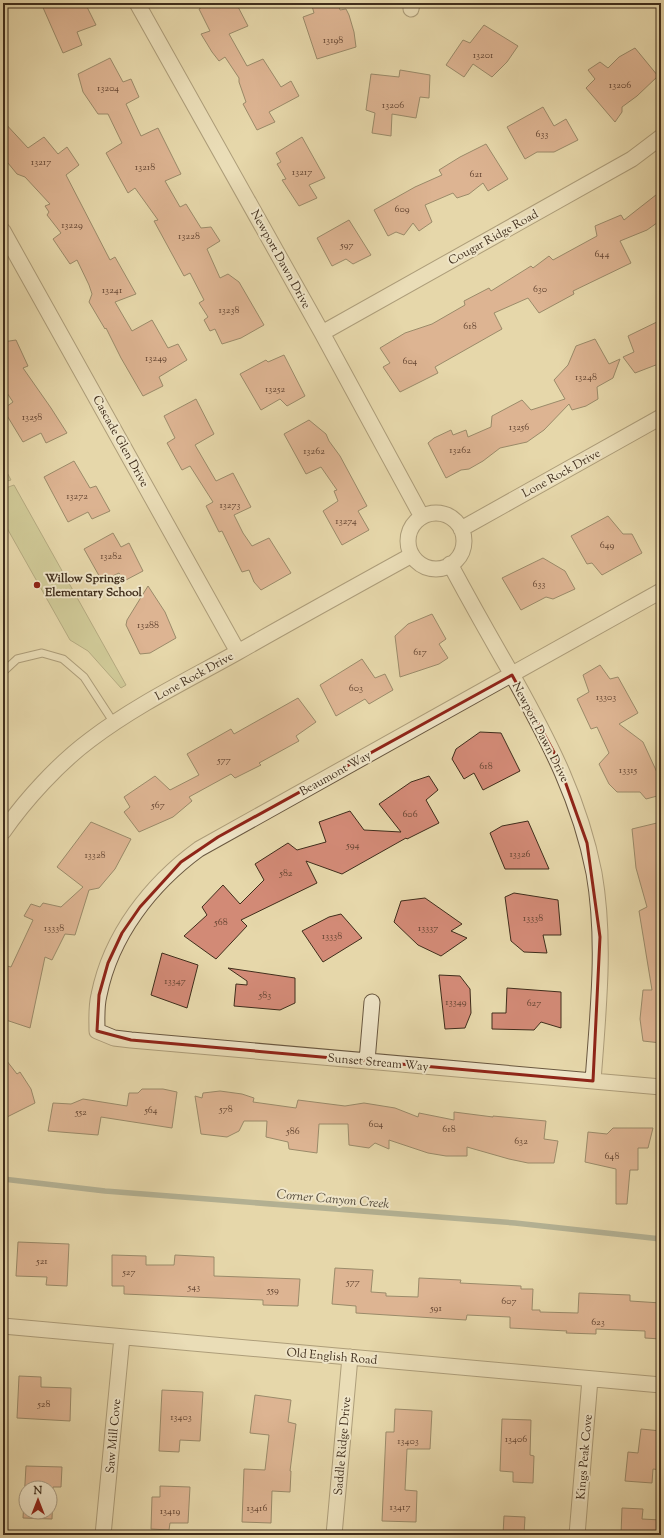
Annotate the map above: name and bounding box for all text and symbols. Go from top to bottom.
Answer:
house number: 13198 [323,33,343,48]
house number: 13201 [473,48,494,63]
house number: 13206 [609,78,631,93]
house number: 13204 [97,81,119,96]
house number: 13206 [382,98,404,113]
house number: 633 [535,127,549,142]
house number: 13217 [31,155,51,170]
house number: 13218 [135,160,155,175]
house number: 13217 [292,165,312,180]
house number: 621 [470,167,483,182]
house number: 609 [394,202,410,217]
street label: Cougar Ridge Road [445,206,542,270]
street label: Newport Dawn Drive [245,207,315,313]
house number: 13229 [61,218,83,233]
house number: 13228 [178,229,200,244]
house number: 597 [339,238,354,253]
house number: 644 [595,247,609,262]
house number: 630 [533,282,547,297]
house number: 13241 [102,283,123,298]
house number: 13238 [218,303,240,318]
house number: 618 [463,319,477,334]
house number: 13249 [145,351,167,366]
house number: 604 [403,354,417,369]
house number: 13248 [575,370,597,385]
house number: 13252 [265,382,285,397]
street label: Cascade Glen Drive [87,392,153,491]
house number: 13258 [22,410,42,425]
house number: 13256 [509,420,529,435]
house number: 13262 [449,443,471,458]
house number: 13262 [303,444,325,459]
street label: Lone Rock Drive [519,445,604,503]
house number: 13272 [66,489,88,504]
house number: 13273 [219,498,241,513]
house number: 13274 [335,514,357,529]
house number: 649 [600,538,614,553]
house number: 13282 [100,549,122,564]
place label: Willow Springs Elementary School [44,570,142,602]
house number: 633 [532,577,546,592]
marker: Willow Springs Elementary School [32,580,42,590]
house number: 13288 [137,618,159,633]
house number: 617 [413,645,427,660]
street label: Lone Rock Drive [152,648,237,706]
street label: Newport Dawn Drive [507,679,573,786]
house number: 603 [349,681,363,696]
house number: 13303 [596,690,616,705]
street label: Beaumont Way [296,747,375,801]
house number: 577 [216,753,231,768]
house number: 618 [479,759,493,774]
house number: 13315 [619,763,638,778]
house number: 567 [150,798,165,813]
house number: 606 [402,807,418,822]
house number: 594 [345,838,360,853]
house number: 13326 [509,847,531,862]
house number: 13328 [84,848,106,863]
house number: 582 [279,866,293,881]
house number: 13338 [523,911,543,926]
house number: 568 [213,915,228,930]
house number: 13338 [44,921,64,936]
house number: 13337 [418,921,438,936]
house number: 13338 [322,929,342,944]
house number: 13347 [164,974,186,989]
house number: 583 [258,988,271,1003]
house number: 13349 [445,995,467,1010]
house number: 627 [527,996,541,1011]
street label: Sunset Stream Way [327,1050,429,1076]
house number: 578 [218,1102,233,1117]
house number: 564 [143,1103,158,1118]
house number: 552 [74,1105,87,1120]
house number: 604 [369,1117,383,1132]
house number: 618 [442,1122,456,1137]
house number: 586 [285,1124,300,1139]
house number: 632 [514,1134,528,1149]
house number: 648 [605,1149,619,1164]
water label: Corner Canyon Creek [276,1186,390,1214]
house number: 521 [35,1254,48,1269]
house number: 527 [121,1265,136,1280]
house number: 577 [345,1275,360,1290]
house number: 543 [187,1280,200,1295]
house number: 559 [266,1283,279,1298]
house number: 607 [501,1294,517,1309]
house number: 591 [429,1301,442,1316]
house number: 623 [591,1315,605,1330]
street label: Old English Road [286,1344,378,1370]
street label: Saddle Ridge Drive [330,1396,356,1496]
house number: 528 [36,1397,51,1412]
street label: Saw Mill Cove [102,1398,126,1474]
house number: 13403 [170,1410,192,1425]
street label: Kings Peak Cove [572,1413,598,1501]
house number: 13406 [505,1432,527,1447]
house number: 13403 [397,1434,419,1449]
north arrow [18,1480,58,1520]
text: N [33,1483,43,1499]
house number: 13417 [390,1500,410,1515]
house number: 13416 [247,1501,267,1516]
house number: 13419 [160,1504,180,1519]

